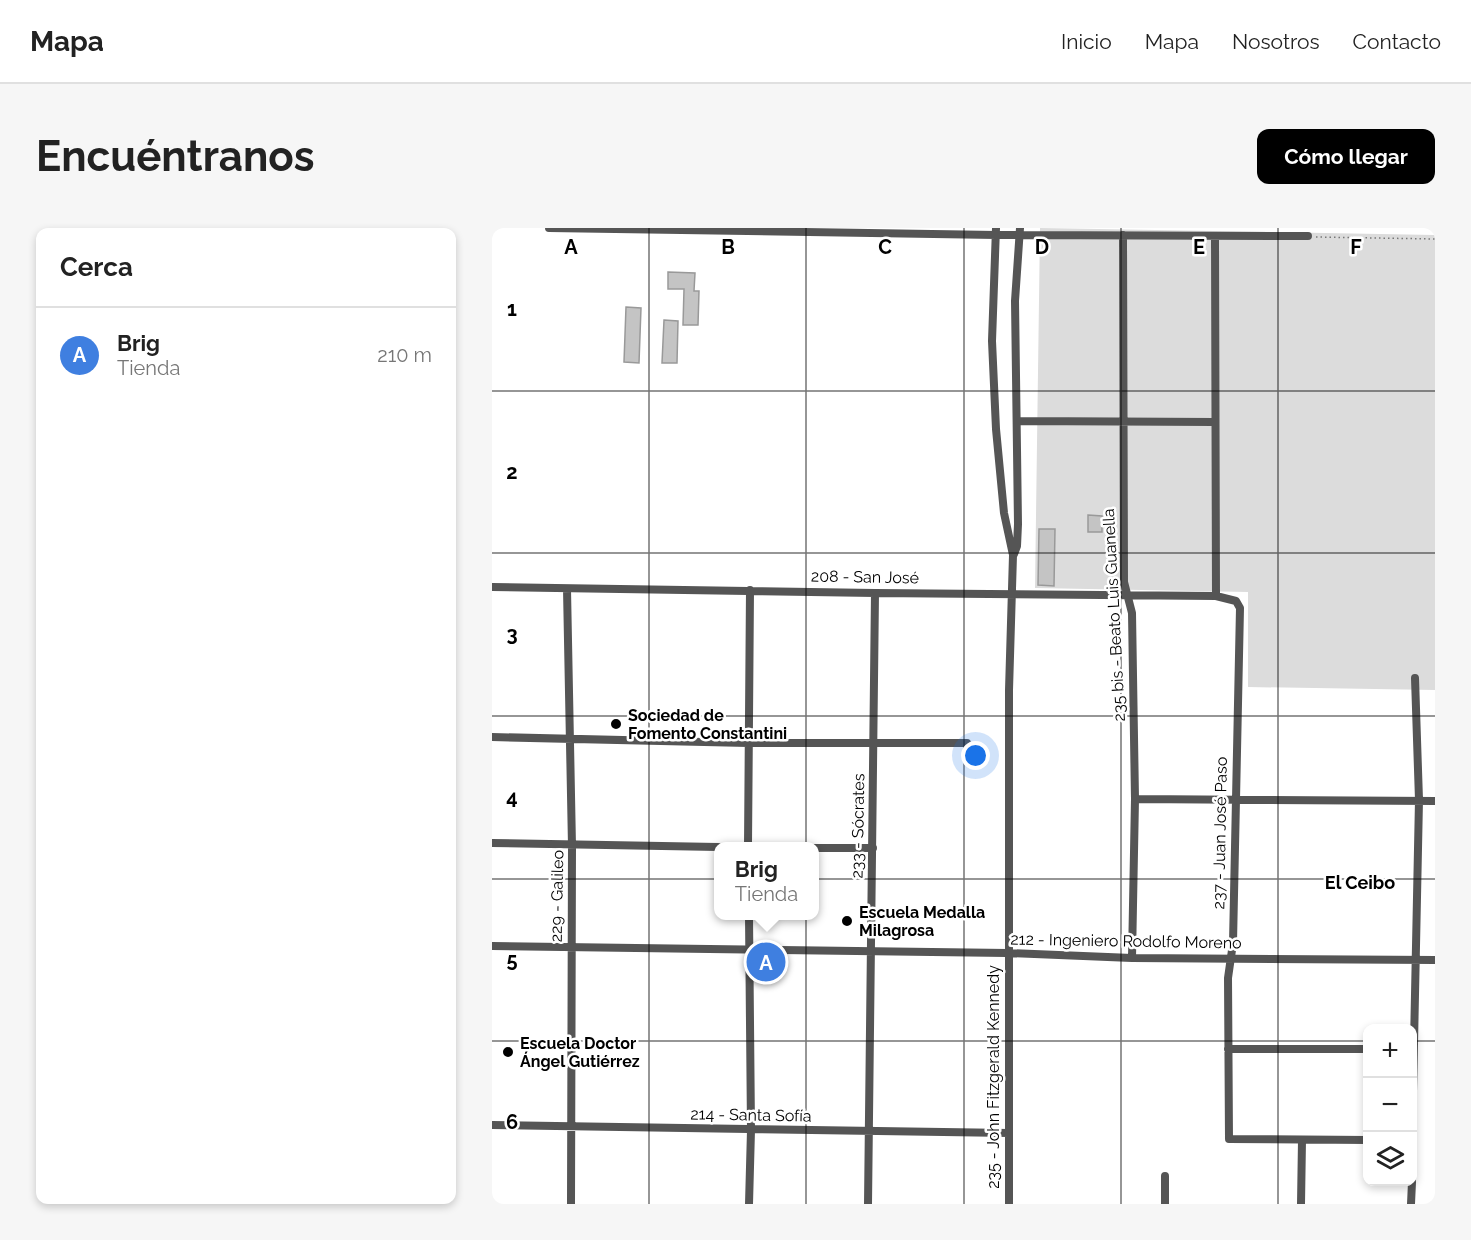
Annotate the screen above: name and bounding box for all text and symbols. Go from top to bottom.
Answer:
text: Mapa [30,25,104,58]
text: Inicio [1061,29,1112,54]
text: Mapa [1145,29,1199,54]
text: Nosotros [1232,29,1320,54]
text: Contacto [1353,29,1441,54]
button: Cómo llegar [1257,129,1435,184]
text: Encuéntranos [36,132,315,181]
text: A [564,235,578,259]
text: B [721,235,735,259]
text: C [878,235,892,259]
text: D [1035,235,1049,259]
text: E [1193,235,1205,259]
text: F [1350,235,1362,259]
text: Cerca [60,252,133,282]
text: 1 [507,297,517,321]
text: Brig [117,330,160,356]
text: A [73,343,86,367]
text: 210 m [377,343,432,367]
text: Tienda [117,356,180,380]
text: 2 [506,460,518,484]
street label: 235 bis - Beato Luis Guanella [1099,508,1129,722]
street label: 208 - San José [811,567,919,587]
text: 3 [506,622,518,646]
place label: Sociedad de Fomento Constantini [628,706,787,743]
marker: Sociedad de Fomento Constantini [609,717,623,731]
your location [961,741,990,770]
street label: 237 - Juan José Paso [1209,756,1231,910]
street label: 233 - Sócrates [848,773,868,879]
text: 4 [506,785,518,809]
popup [714,842,819,920]
street label: 229 - Galileo [547,850,567,942]
text: Brig [735,856,778,882]
district label: El Ceibo [1325,872,1395,893]
text: Tienda [735,882,798,906]
place label: Escuela Medalla Milagrosa [859,903,985,940]
marker: Escuela Medalla Milagrosa [840,914,854,928]
street label: 212 - Ingeniero Rodolfo Moreno [1010,929,1242,953]
pin: A [746,940,786,984]
text: 5 [506,948,518,972]
street label: 235 - John Fitzgerald Kennedy [984,965,1003,1189]
map controls [1363,1024,1417,1186]
button: + [1363,1024,1417,1078]
place label: Escuela Doctor Ángel Gutiérrez [520,1034,640,1071]
marker: Escuela Doctor Ángel Gutiérrez [501,1045,515,1059]
button: − [1363,1078,1417,1132]
street label: 214 - Santa Sofía [690,1104,812,1126]
text: 6 [506,1110,518,1134]
button: layers [1363,1132,1417,1186]

